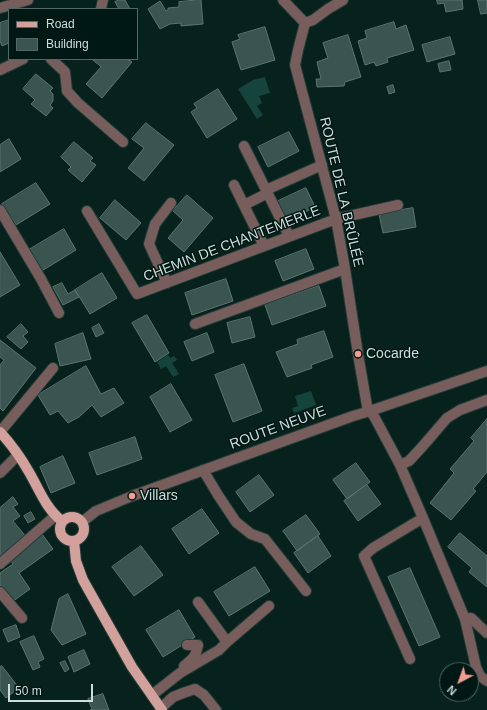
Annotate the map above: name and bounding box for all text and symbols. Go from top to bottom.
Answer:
legend [8,8,138,60]
text: Road [46,17,75,31]
text: Building [46,37,89,51]
street label: ROUTE DE LA BRÛLÉE [316,115,366,269]
street label: CHEMIN DE CHANTEMERLE [141,202,323,286]
place label: Cocarde [366,346,419,362]
marker: Cocarde [353,349,363,359]
street label: ROUTE NEUVE [228,403,328,453]
place label: Villars [140,488,178,504]
marker: Villars [127,491,137,501]
north arrow [439,662,479,702]
scale bar [10,676,95,702]
text: N [445,683,459,697]
text: 50 m [15,684,42,698]

